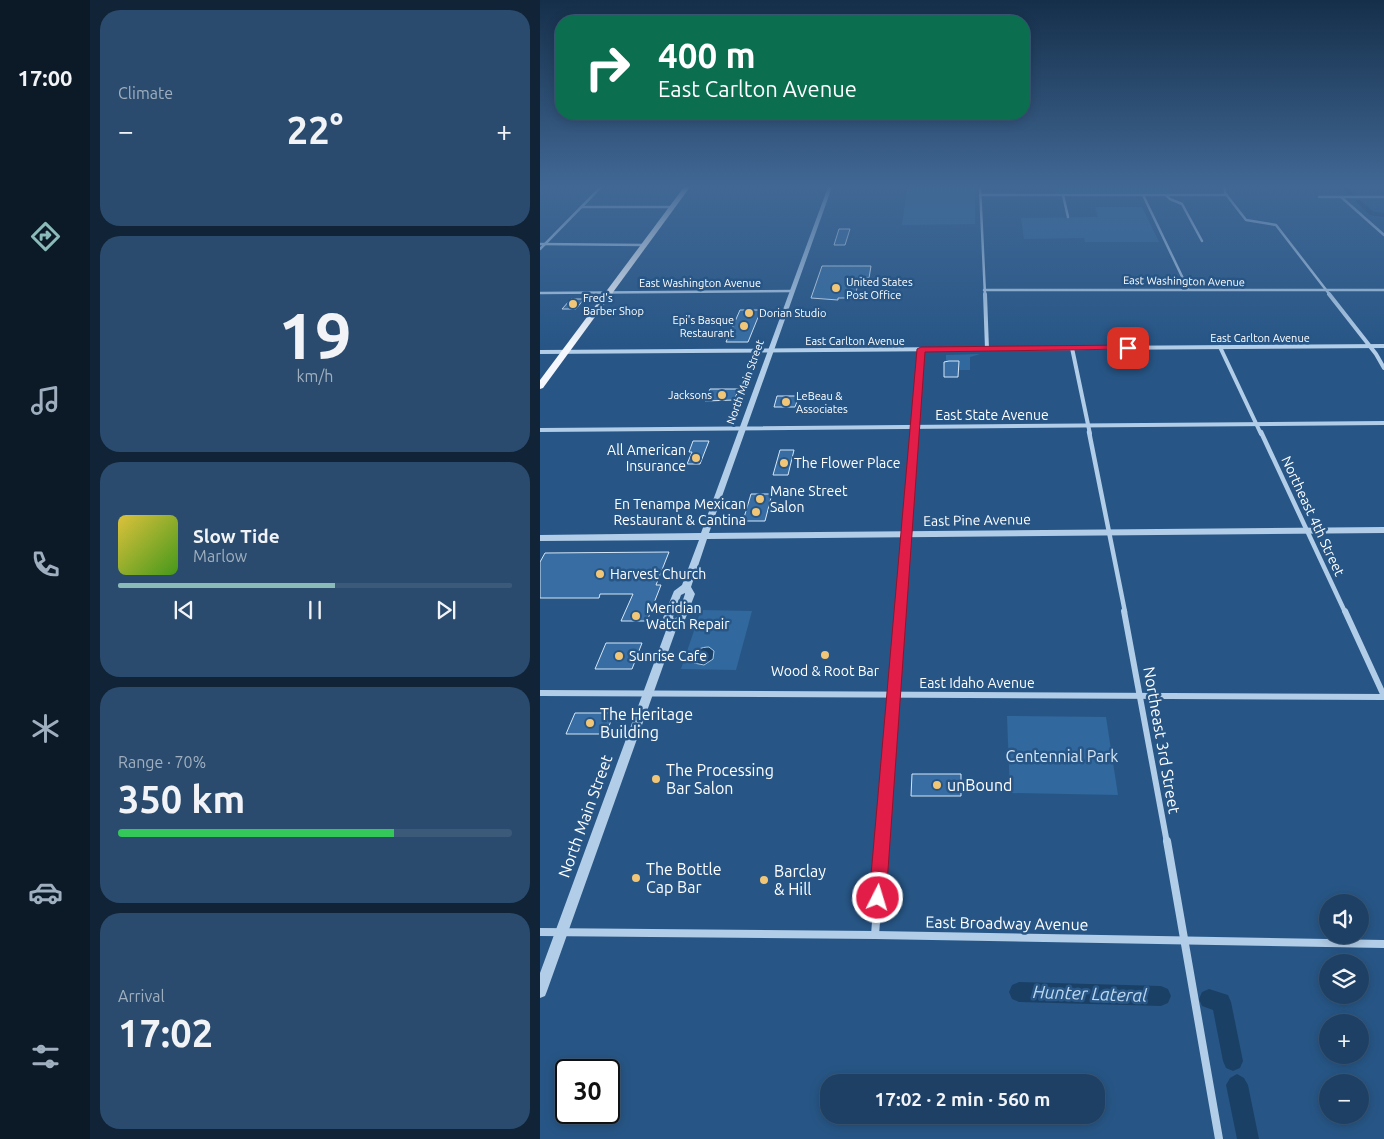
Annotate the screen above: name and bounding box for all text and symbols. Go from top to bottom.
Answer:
icon: right [575,35,640,100]
text: 400 m [658,35,756,75]
text: 17:00 [17,65,73,90]
text: East Carlton Avenue [658,76,857,101]
text: Climate [118,84,173,102]
text: 22° [287,109,343,151]
text: − [118,115,134,146]
text: + [496,115,512,146]
icon: directions [28,219,63,254]
street label: East Washington Avenue [1123,274,1245,288]
place label: United States Post Office [846,276,913,301]
street label: East Washington Avenue [639,277,761,289]
marker: United States Post Office [830,282,842,294]
place label: Fred's Barber Shop [583,292,644,317]
text: 19 [278,298,352,371]
marker: Fred's Barber Shop [567,298,579,310]
marker: Dorian Studio [743,307,755,319]
place label: Dorian Studio [759,307,826,319]
place label: Epi's Basque Restaurant [673,314,735,339]
marker: Epi's Basque Restaurant [738,320,750,332]
pin [1107,327,1149,369]
street label: East Carlton Avenue [1210,332,1310,344]
icon: arrive [1114,334,1142,362]
street label: East Carlton Avenue [805,335,905,347]
street label: North Main Street [724,338,766,426]
text: km/h [297,367,333,385]
icon: music [28,383,63,418]
place label: Jacksons [668,389,712,401]
marker: Jacksons [716,389,728,401]
place label: LeBeau & Associates [796,390,848,415]
marker: LeBeau & Associates [780,396,792,408]
street label: East State Avenue [935,407,1049,423]
place label: All American Insurance [607,442,686,474]
marker: All American Insurance [690,452,702,464]
street label: Northeast 4th Street [1278,454,1348,579]
place label: The Flower Place [794,455,900,471]
marker: The Flower Place [778,457,790,469]
place label: Mane Street Salon [770,483,848,515]
marker: Mane Street Salon [754,493,766,505]
place label: En Tenampa Mexican Restaurant & Cantina [613,496,746,528]
marker: En Tenampa Mexican Restaurant & Cantina [750,506,762,518]
street label: East Pine Avenue [923,511,1031,529]
text: Slow Tide [193,525,280,547]
icon: phone [28,547,63,582]
text: Marlow [193,547,247,565]
place label: Harvest Church [610,566,706,582]
marker: Harvest Church [594,568,606,580]
icon: previous [170,596,198,624]
icon: pause [301,596,329,624]
icon: next [432,596,460,624]
place label: Meridian Watch Repair [646,600,730,632]
marker: Meridian Watch Repair [630,610,642,622]
place label: Sunrise Cafe [629,648,707,664]
marker: Wood & Root Bar [819,649,831,661]
marker: Sunrise Cafe [613,650,625,662]
place label: Wood & Root Bar [771,663,880,679]
street label: Northeast 3rd Street [1140,665,1184,816]
street label: East Idaho Avenue [919,675,1035,691]
place label: The Heritage Building [600,705,693,741]
icon: climate [28,711,63,746]
marker: The Heritage Building [584,717,596,729]
park label: Centennial Park [1006,747,1118,765]
street label: North Main Street [554,751,616,880]
text: Range · 70% [118,753,206,771]
place label: The Processing Bar Salon [666,761,774,797]
marker: The Processing Bar Salon [650,773,662,785]
place label: unBound [947,776,1012,794]
text: 350 km [118,778,245,820]
marker: unBound [931,779,943,791]
place label: The Bottle Cap Bar [646,860,722,896]
place label: Barclay & Hill [774,862,826,898]
position arrow [851,871,903,923]
marker: The Bottle Cap Bar [630,872,642,884]
marker: Barclay & Hill [758,874,770,886]
icon: car [28,875,63,910]
map controls [1319,894,1369,1124]
button: sound [1319,894,1369,944]
street label: East Broadway Avenue [925,913,1089,933]
button: layers [1319,954,1369,1004]
water label: Hunter Lateral [1032,981,1148,1005]
text: Arrival [118,987,165,1005]
text: 17:02 [118,1012,213,1054]
button: + [1319,1014,1369,1064]
icon: filters [28,1039,63,1074]
speed limit sign: 30 [555,1059,620,1124]
button: − [1319,1074,1369,1124]
text: 17:02 · 2 min · 560 m [875,1088,1050,1110]

